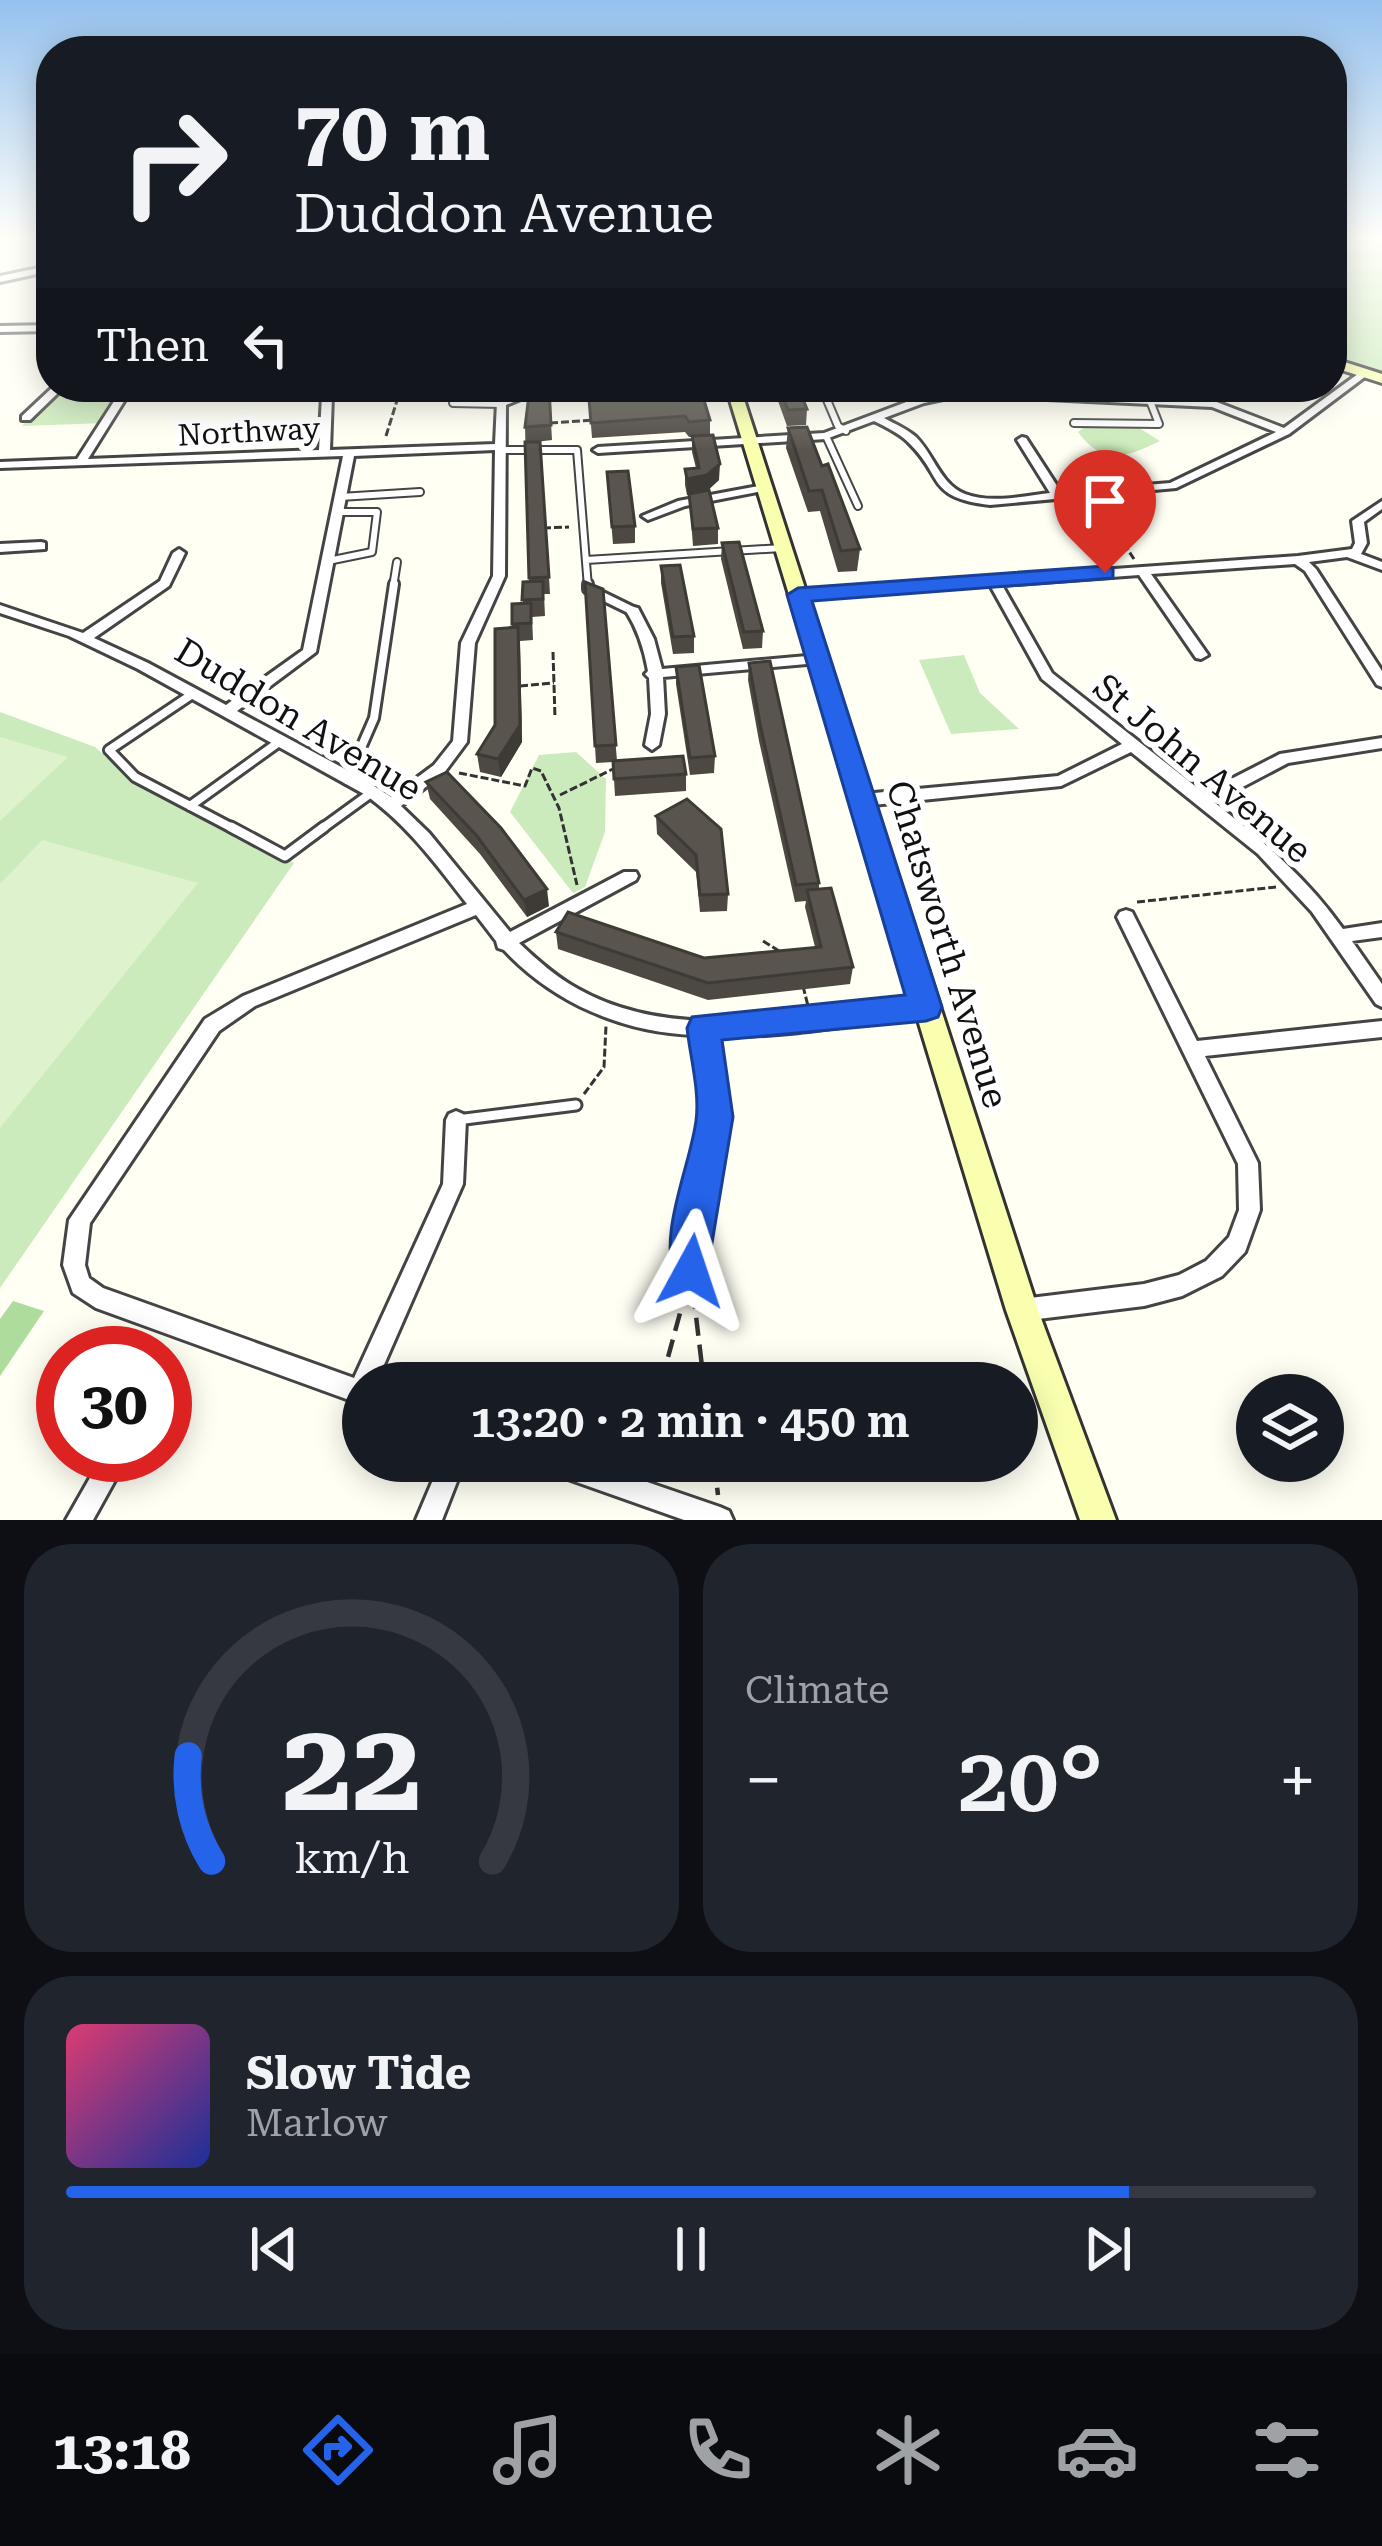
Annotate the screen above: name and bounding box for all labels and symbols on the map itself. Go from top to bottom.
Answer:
street label: Northway [177,410,321,453]
pin [1054,450,1156,573]
street label: Duddon Avenue [168,630,429,810]
street label: St John Avenue [1085,665,1320,872]
street label: Chatsworth Avenue [877,776,1017,1113]
position arrow [628,1208,754,1334]
speed limit sign: 30 [36,1326,192,1482]

